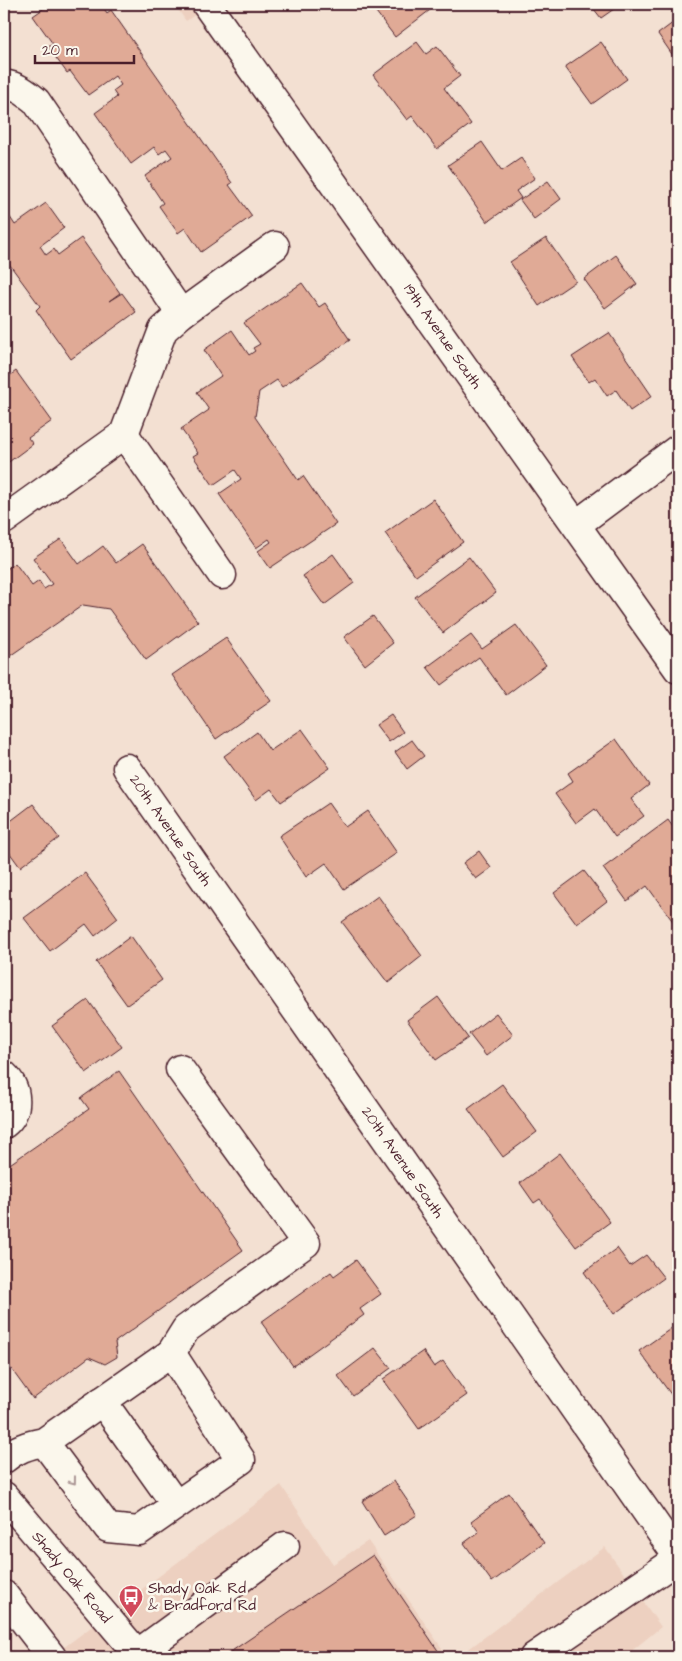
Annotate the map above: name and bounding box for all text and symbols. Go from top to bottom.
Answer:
scale bar [35,32,134,64]
text: 20 m [42,40,78,61]
street label: 19th Avenue South [398,280,487,394]
street label: 20th Avenue South [124,770,217,891]
street label: 20th Avenue South [356,1102,449,1223]
one-way arrow [67,1475,76,1485]
street label: Shady Oak Road [26,1527,116,1629]
place label: Shady Oak Rd & Bradford Rd [148,1578,256,1616]
bus stop icon: Shady Oak Rd & Bradford Rd [118,1584,144,1618]

